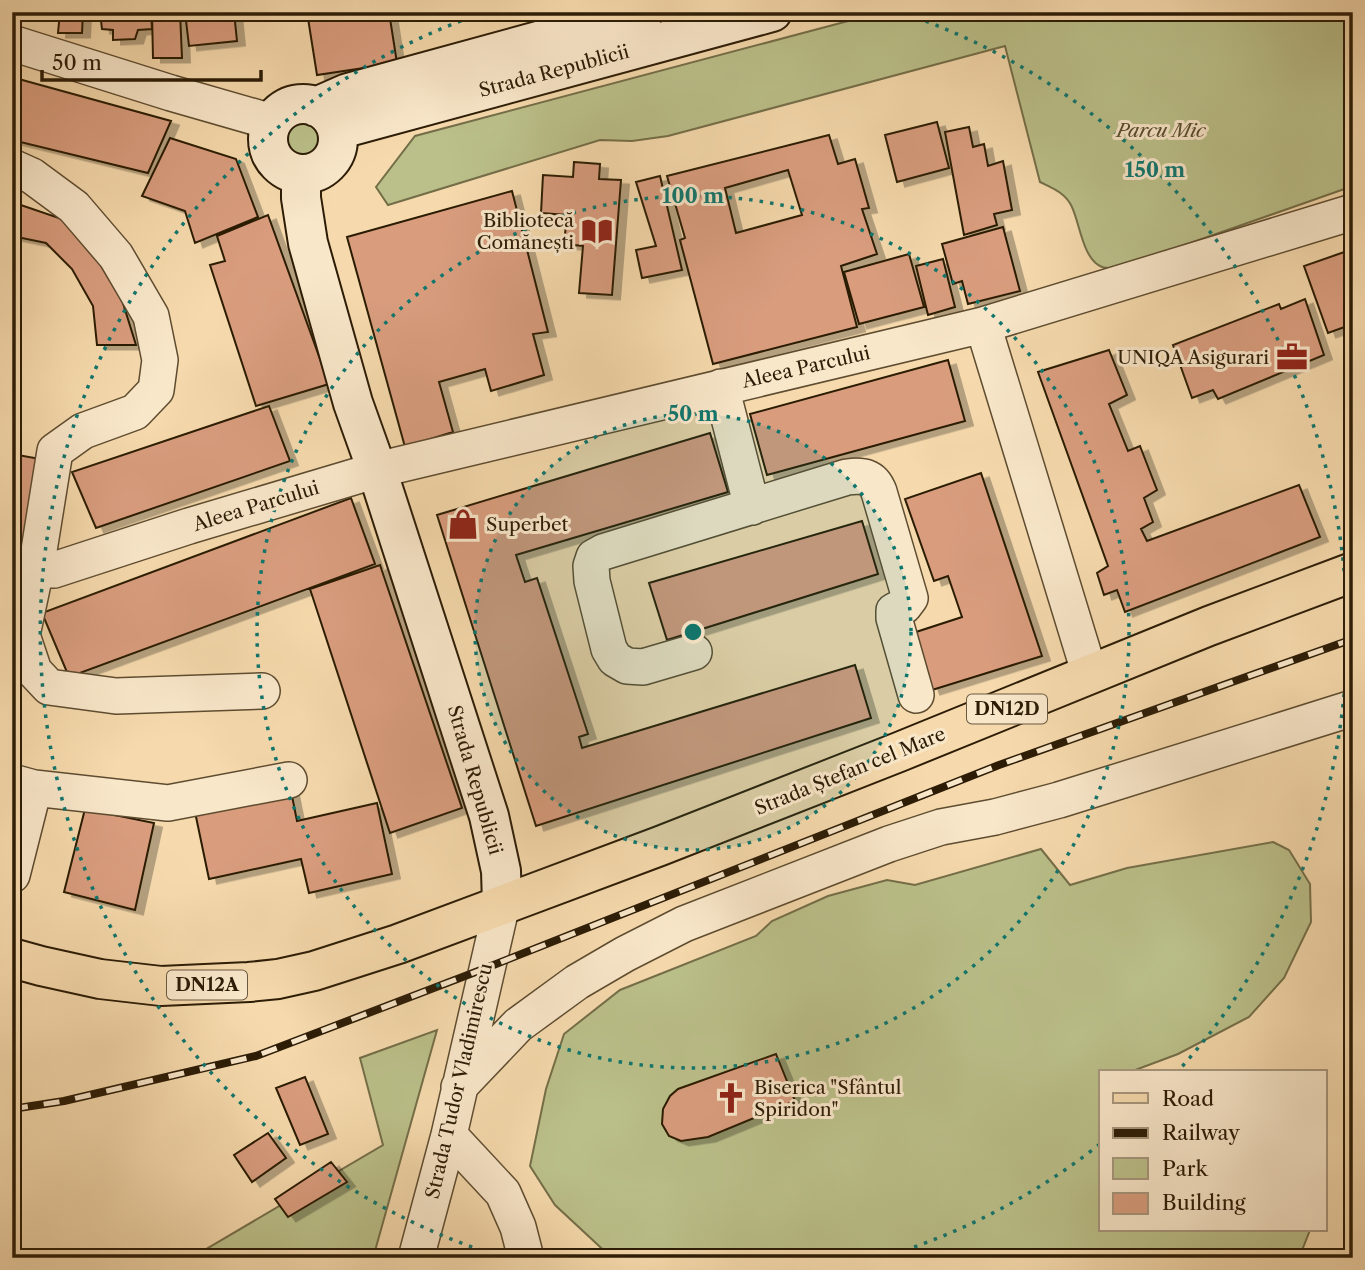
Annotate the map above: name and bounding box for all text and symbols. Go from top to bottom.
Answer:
scale bar [42,38,261,82]
street label: Strada Republicii [476,40,632,102]
text: 50 m [52,50,102,75]
park label: Parcu Mic [1115,119,1207,142]
text: 150 m [1125,157,1185,182]
text: 100 m [662,183,724,208]
place label: Bibliotecă Comănești [477,209,574,254]
library icon: Bibliotecă Comănești [580,214,614,248]
office icon: UNIQA Asigurari [1275,340,1309,374]
street label: Aleea Parcului [739,341,872,393]
place label: UNIQA Asigurari [1117,346,1269,369]
text: 50 m [667,401,719,426]
street label: Aleea Parcului [189,476,322,536]
shop icon: Superbet [446,507,480,541]
place label: Superbet [486,513,569,536]
centre of rings [681,620,705,644]
road number: DN12D [967,694,1047,724]
street label: Strada Republicii [443,702,507,858]
street label: Strada Ștefan cel Mare [751,722,949,820]
street label: Strada Tudor Vladimirescu [421,960,497,1201]
road number: DN12A [167,970,247,1000]
legend [1099,1070,1326,1232]
place label: Biserica "Sfântul Spiridon" [754,1076,902,1121]
church icon: Biserica "Sfântul Spiridon" [714,1081,748,1115]
text: Road [1162,1086,1214,1111]
text: Railway [1162,1120,1240,1145]
text: Park [1162,1156,1208,1181]
text: Building [1162,1190,1247,1215]

